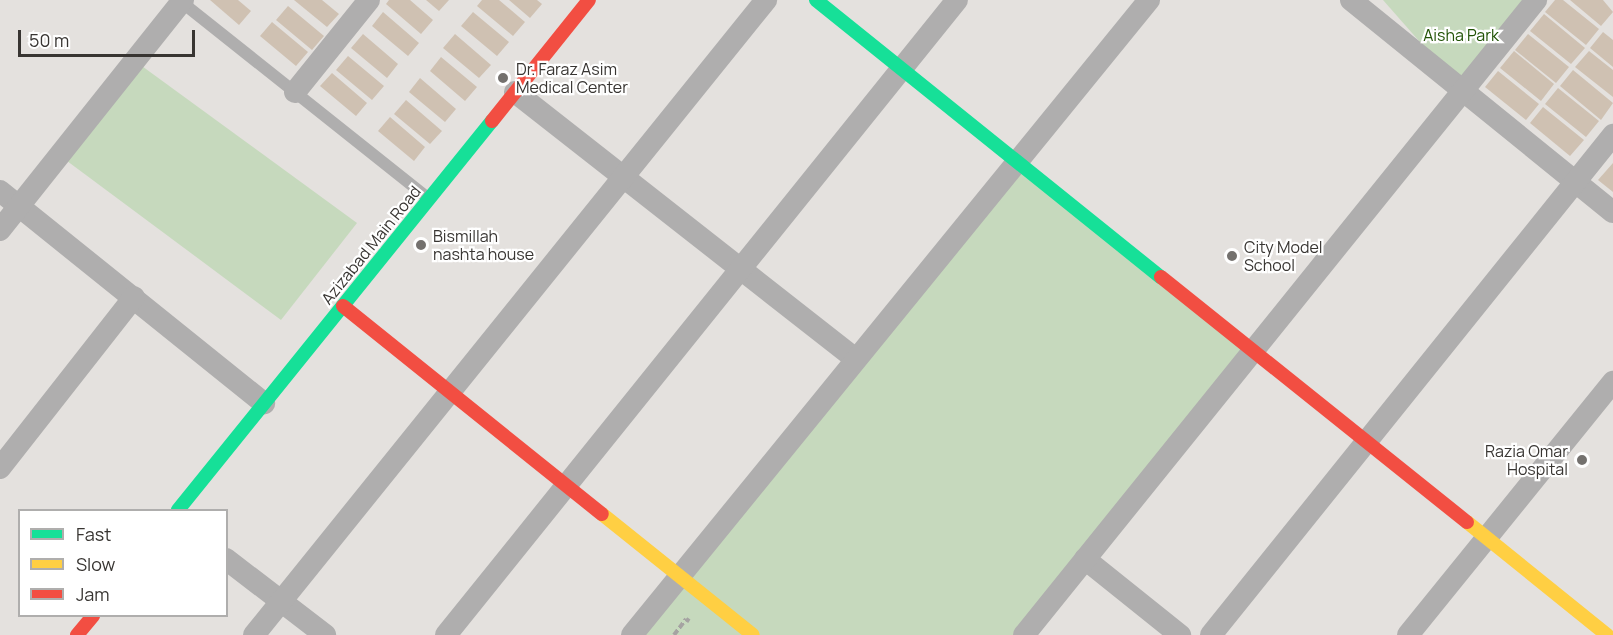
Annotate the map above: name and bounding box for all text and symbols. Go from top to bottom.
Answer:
scale bar [21,18,198,56]
park label: Aisha Park [1423,25,1499,45]
text: 50 m [29,28,69,52]
place label: Dr. Faraz Asim Medical Center [516,59,628,97]
marker: Dr. Faraz Asim Medical Center [494,69,512,87]
street label: Azizabad Main Road [317,182,425,308]
place label: Bismillah nashta house [433,226,534,264]
place label: City Model School [1244,237,1322,275]
marker: Bismillah nashta house [414,238,428,252]
marker: City Model School [1225,249,1239,263]
place label: Razia Omar Hospital [1485,441,1568,479]
marker: Razia Omar Hospital [1573,451,1591,469]
legend [18,509,228,617]
text: Fast [76,522,111,546]
text: Slow [76,552,115,576]
text: Jam [76,582,110,606]

